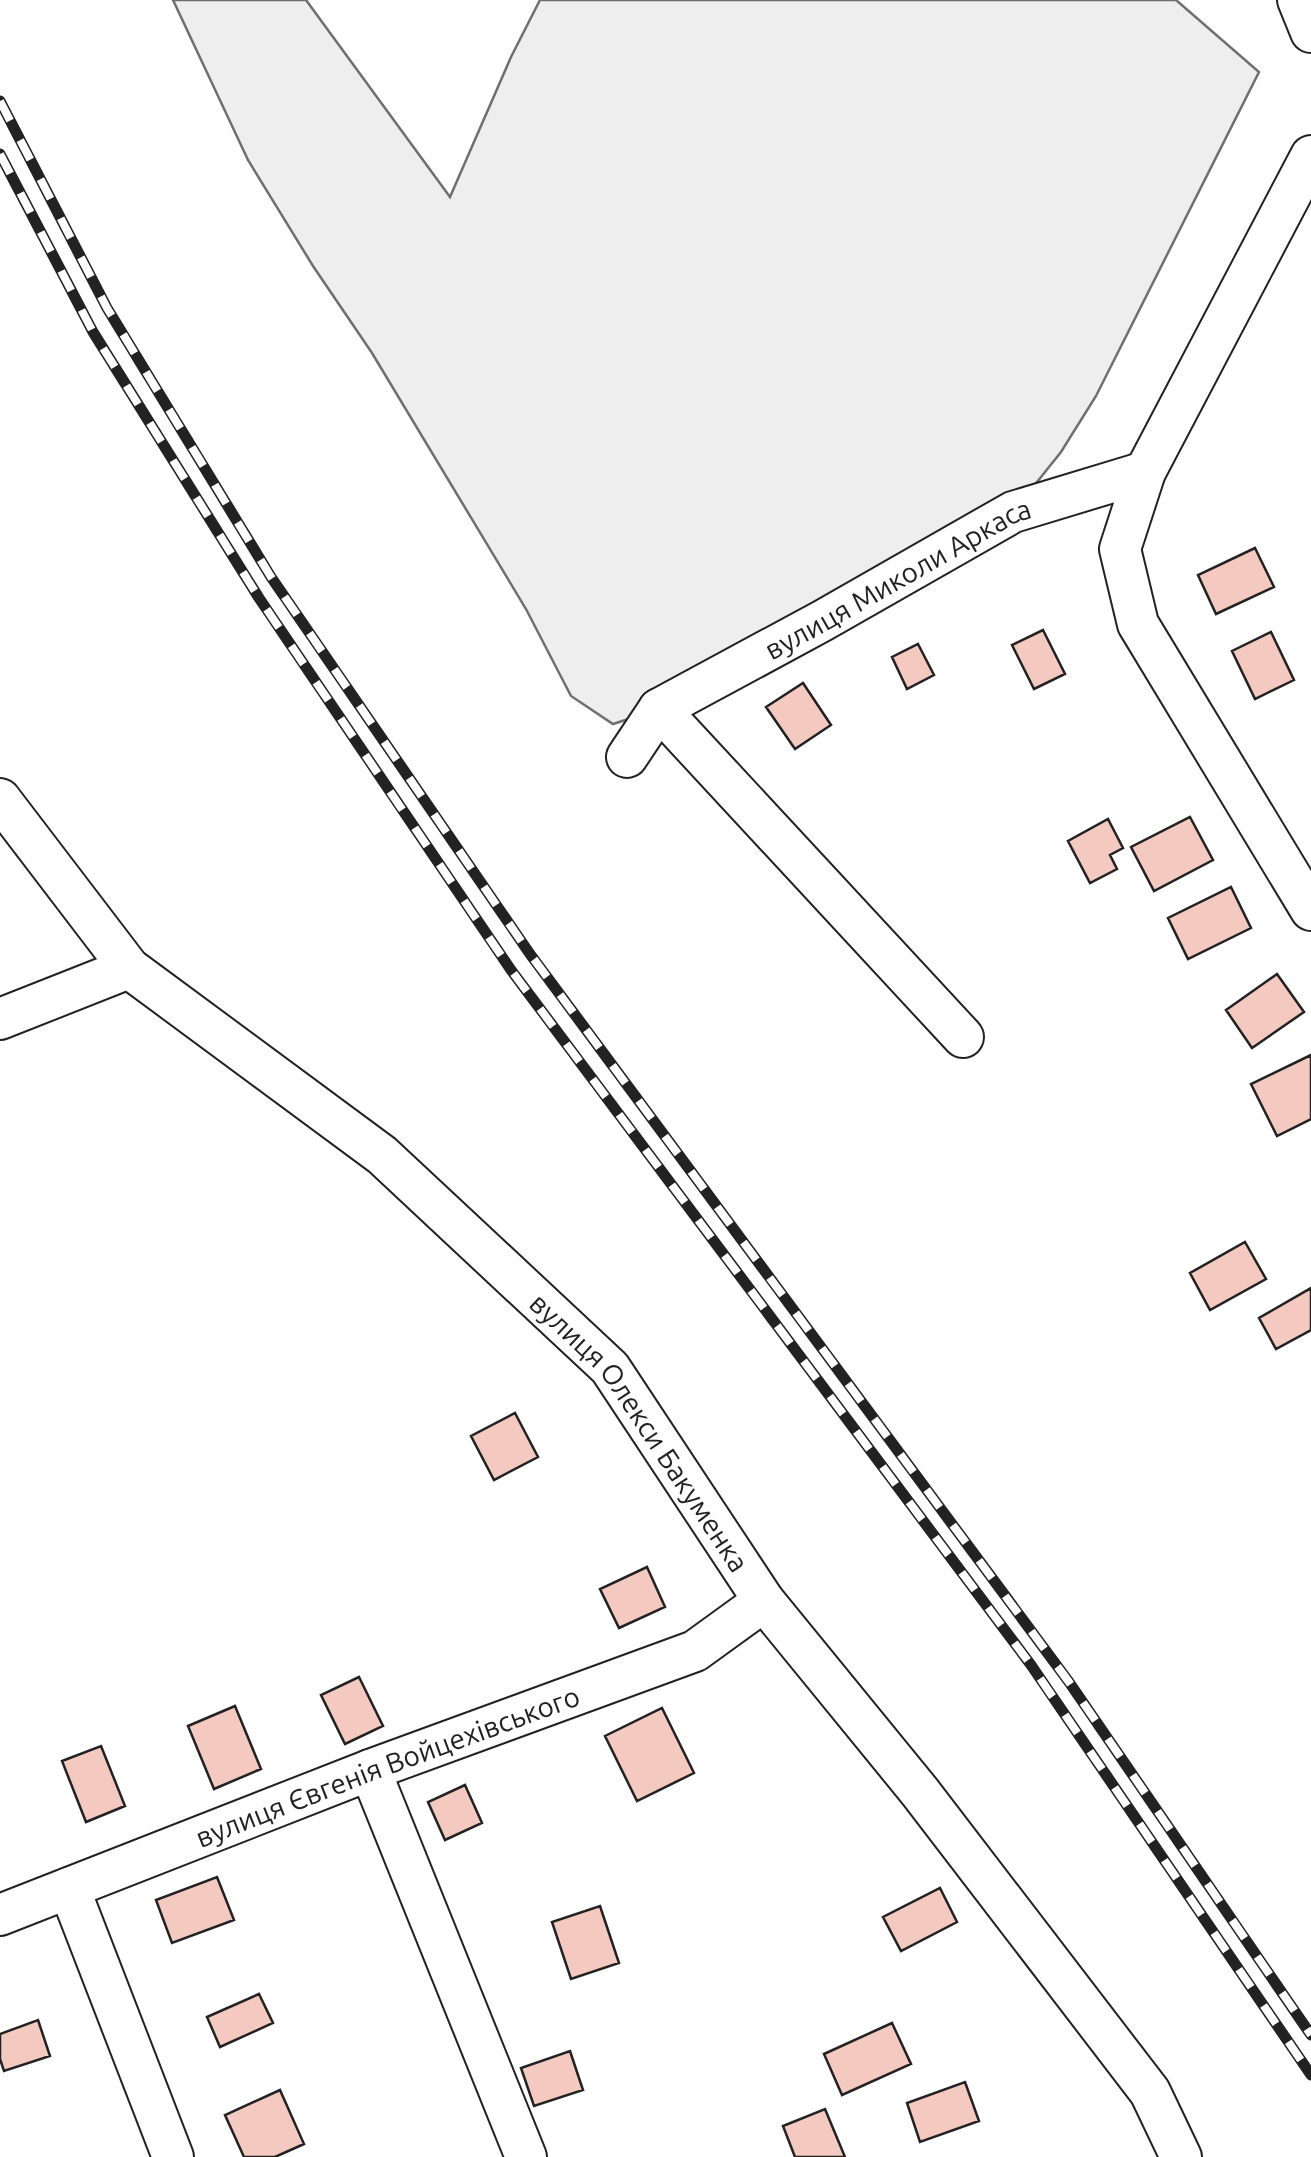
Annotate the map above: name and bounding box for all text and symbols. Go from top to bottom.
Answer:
street label: вулиця Миколи Аркаса [759,492,1034,665]
street label: вулиця Олекси Бакуменка [524,1286,755,1577]
street label: вулиця Євгенія Войцехівського [191,1679,583,1852]

